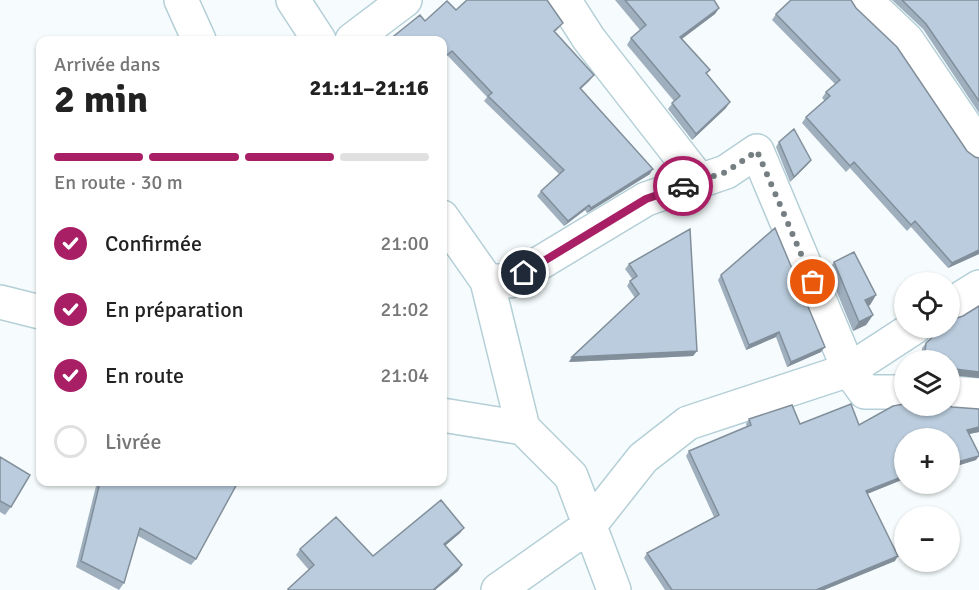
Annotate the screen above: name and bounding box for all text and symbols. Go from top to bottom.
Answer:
text: Arrivée dans [54,52,160,77]
text: 21:11–21:16 [310,74,429,101]
text: 2 min [54,75,148,123]
courier [653,156,713,216]
text: En route · 30 m [54,170,183,195]
icon: car [667,170,700,203]
icon: check [54,227,87,260]
text: Confirmée [105,230,202,257]
text: 21:00 [380,231,429,256]
pin [498,247,549,298]
icon: home [507,256,540,289]
pin [787,256,838,307]
icon: bag [796,265,829,298]
map controls [894,272,960,572]
button: locate [894,272,960,338]
icon: check [54,293,87,326]
text: En préparation [105,296,244,323]
text: 21:02 [380,297,429,322]
button: layers [894,350,960,416]
icon: check [54,359,87,392]
text: En route [105,362,184,389]
text: 21:04 [380,363,429,388]
text: Livrée [105,428,162,455]
button: + [894,428,960,494]
button: − [894,506,960,572]

